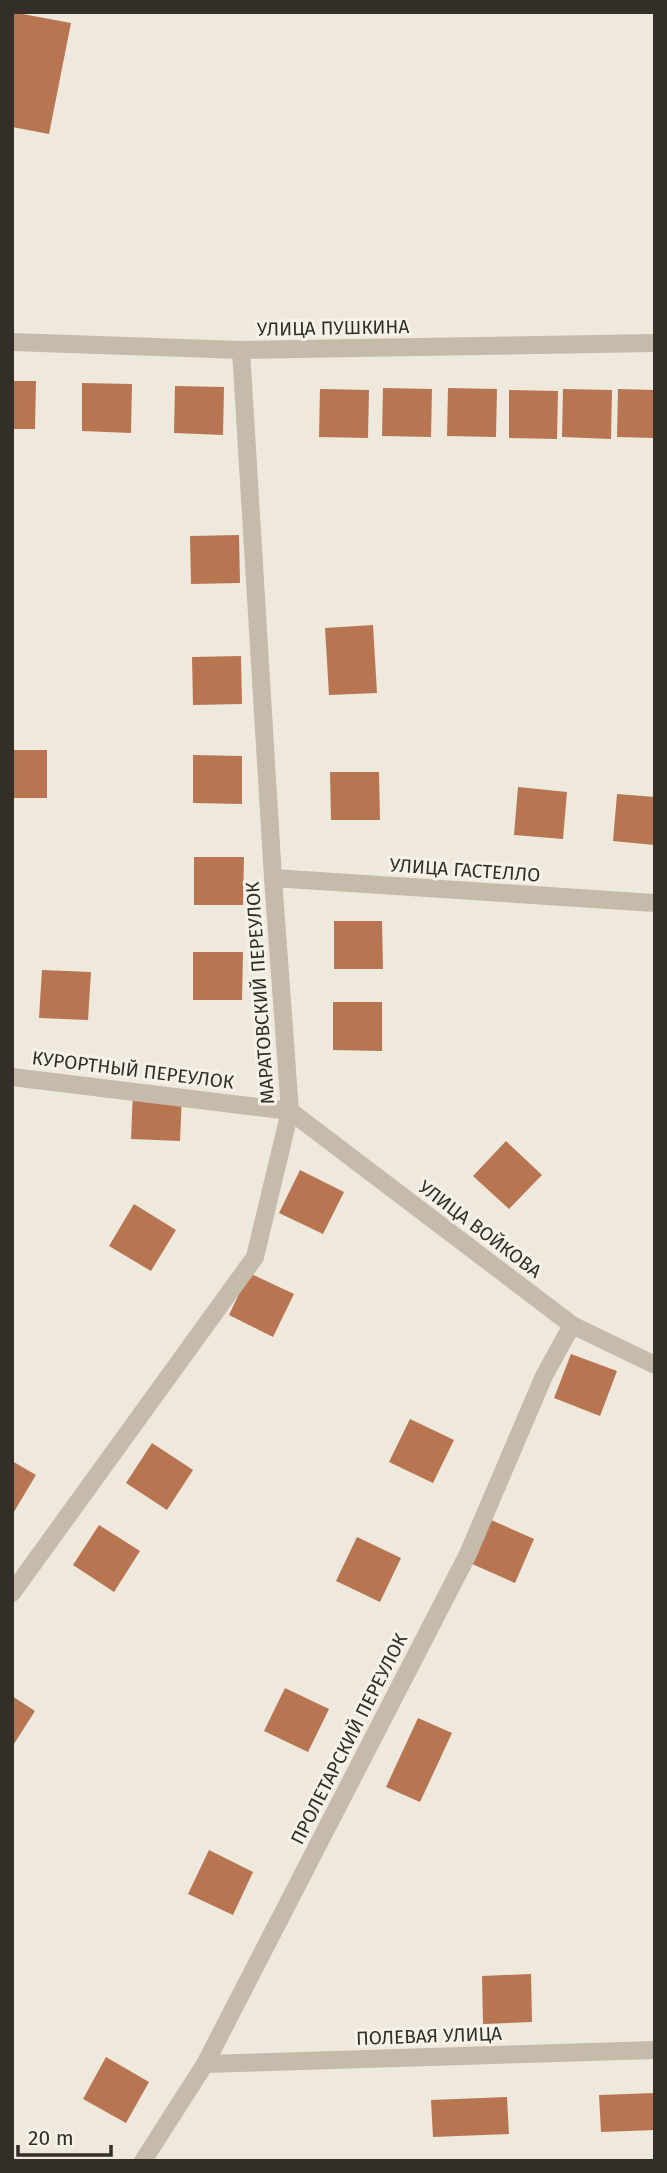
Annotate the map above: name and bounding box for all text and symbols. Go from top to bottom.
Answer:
street label: УЛИЦА ПУШКИНА [257,315,410,341]
street label: УЛИЦА ГАСТЕЛЛО [389,853,541,887]
street label: МАРАТОВСКИЙ ПЕРЕУЛОК [241,881,279,1105]
street label: КУРОРТНЫЙ ПЕРЕУЛОК [31,1046,235,1094]
street label: УЛИЦА ВОЙКОВА [414,1175,546,1283]
street label: ПРОЛЕТАРСКИЙ ПЕРЕУЛОК [286,1630,412,1848]
street label: ПОЛЕВАЯ УЛИЦА [356,2022,502,2050]
scale bar [18,2114,110,2158]
text: 20 m [28,2125,74,2151]

